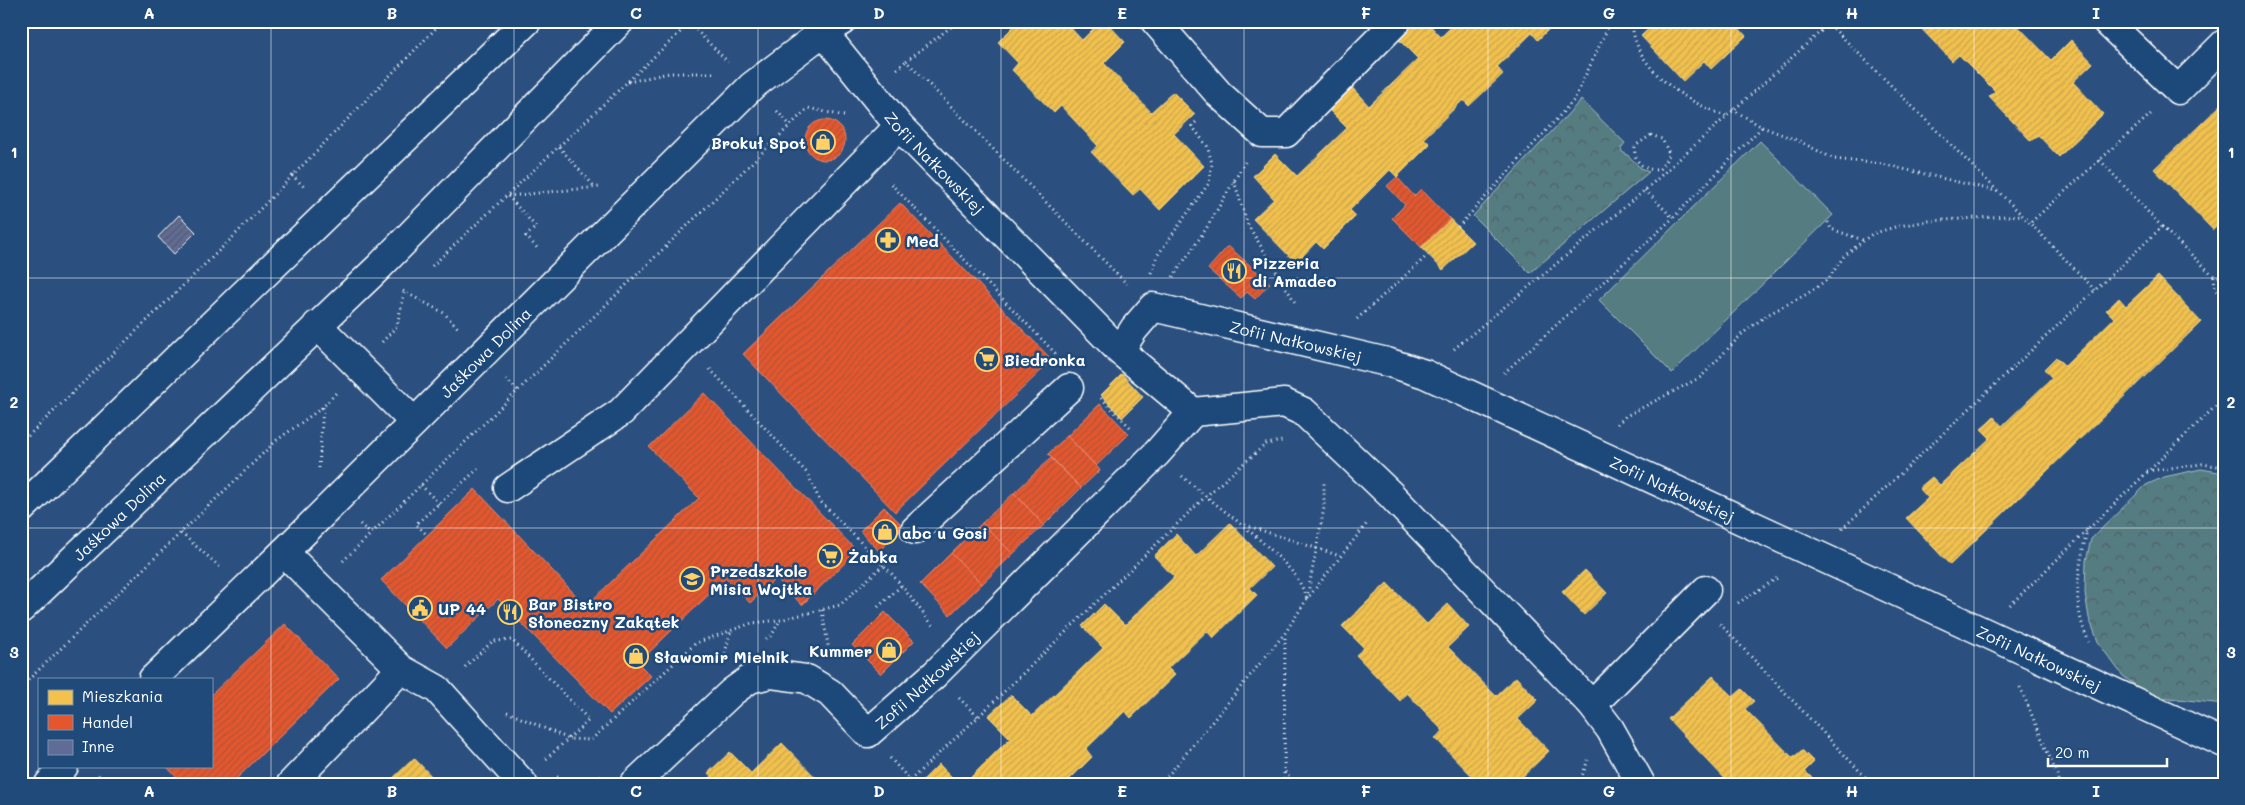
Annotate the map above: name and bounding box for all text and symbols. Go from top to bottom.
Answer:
text: A [143,2,155,23]
text: B [387,2,397,23]
text: C [630,2,642,23]
text: D [873,2,885,23]
text: E [1117,2,1127,23]
text: F [1361,2,1371,23]
text: G [1603,2,1615,23]
text: H [1846,2,1858,23]
text: I [2092,2,2100,23]
street label: Zofii Nałkowskiej [881,107,990,218]
shop icon: Brokuł Spot [810,129,836,155]
place label: Brokuł Spot [711,132,806,153]
text: 1 [10,141,18,162]
text: 1 [2227,141,2235,162]
pharmacy icon: Med [875,227,901,253]
place label: Med [906,230,939,251]
place label: Pizzeria di Amadeo [1252,252,1337,291]
restaurant icon: Pizzeria di Amadeo [1221,258,1247,284]
street label: Jaśkowa Dolina [435,302,535,402]
street label: Zofii Nałkowskiej [1228,315,1364,366]
supermarket icon: Biedronka [974,346,1000,372]
place label: Biedronka [1004,349,1086,370]
text: 2 [10,391,19,412]
text: 2 [2227,391,2236,412]
street label: Zofii Nałkowskiej [1607,450,1738,526]
street label: Jaśkowa Dolina [68,467,169,565]
shop icon: abc u Gosi [872,519,898,545]
place label: abc u Gosi [902,522,988,543]
supermarket icon: Żabka [817,543,843,569]
place label: Żabka [848,546,898,567]
place label: Przedszkole Misia Wojtka [710,560,812,599]
school or university icon: Przedszkole Misia Wojtka [679,566,705,592]
place label: Bar Bistro Słoneczny Zakątek [528,593,679,632]
public building icon: UP 44 [407,595,433,621]
place label: UP 44 [438,598,486,619]
restaurant icon: Bar Bistro Słoneczny Zakątek [497,599,523,625]
street label: Zofii Nałkowskiej [1974,620,2105,696]
street label: Zofii Nałkowskiej [870,626,983,733]
shop icon: Kummer [876,637,902,663]
place label: Kummer [809,640,872,661]
text: 3 [9,641,19,662]
text: 3 [2226,641,2236,662]
shop icon: Sławomir Mielnik [623,643,649,669]
place label: Sławomir Mielnik [654,646,789,667]
legend [38,678,212,768]
text: Mieszkania [82,686,163,706]
text: Handel [82,712,133,732]
scale bar [2048,735,2166,767]
text: Inne [82,736,114,756]
text: 20 m [2055,742,2089,762]
text: A [143,780,155,801]
text: B [387,780,397,801]
text: C [630,780,642,801]
text: D [873,780,885,801]
text: E [1117,780,1127,801]
text: F [1361,780,1371,801]
text: G [1603,780,1615,801]
text: H [1846,780,1858,801]
text: I [2092,780,2100,801]

